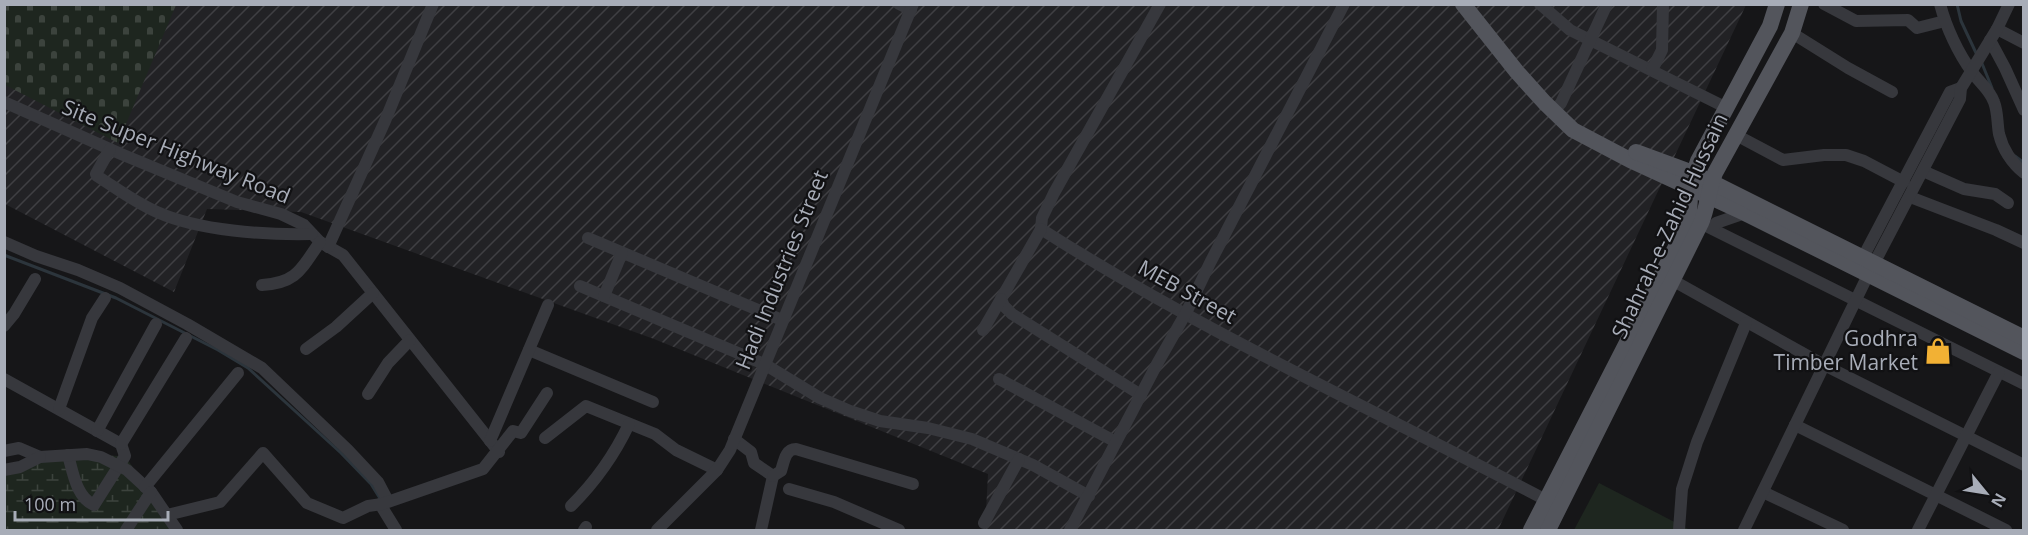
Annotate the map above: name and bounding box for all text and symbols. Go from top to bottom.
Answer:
street label: Site Super Highway Road [58,92,295,210]
street label: Shahrah-e-Zahid Hussain [1604,108,1734,343]
street label: Hadi Industries Street [728,166,834,373]
street label: MEB Street [1133,253,1242,330]
place label: Godhra Timber Market [1774,324,1918,376]
shop icon: Godhra Timber Market [1923,336,1953,366]
north arrow [1956,463,2016,523]
scale bar [15,484,168,522]
text: N [1986,489,2012,512]
text: 100 m [24,492,76,516]

